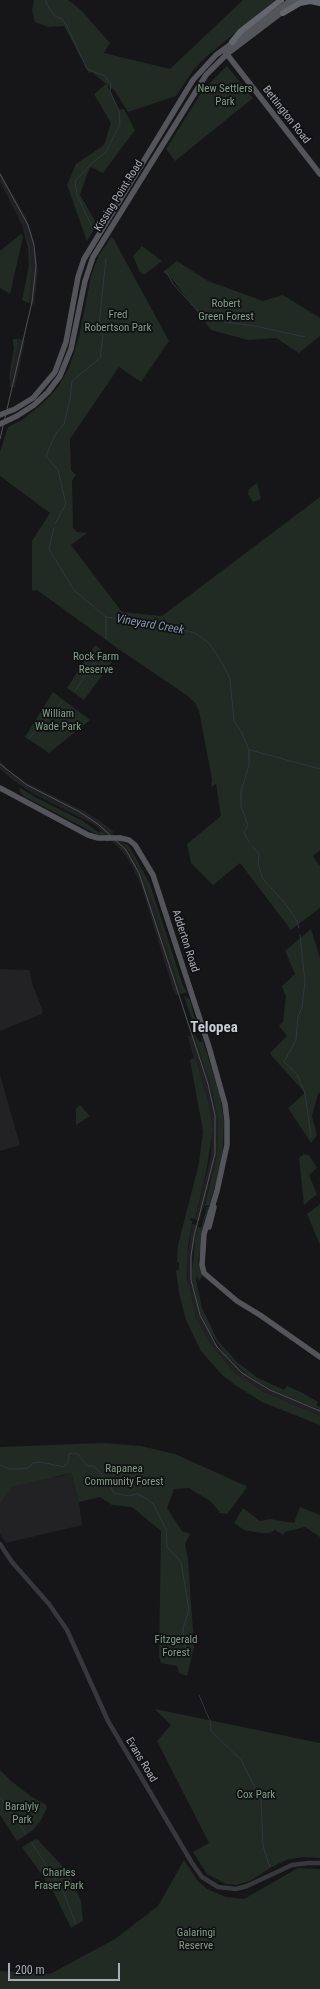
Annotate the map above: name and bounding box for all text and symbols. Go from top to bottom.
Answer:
park label: New Settlers Park [197,82,253,108]
street label: Bettington Road [259,84,313,146]
street label: Kissing Point Road [92,158,146,234]
park label: Robert Green Forest [198,297,254,323]
park label: Fred Robertson Park [85,308,151,334]
water label: Vineyard Creek [115,612,185,638]
park label: Rock Farm Reserve [73,650,119,676]
park label: William Wade Park [35,707,81,733]
street label: Adderton Road [169,908,201,974]
district label: Telopea [190,1019,238,1037]
park label: Rapanea Community Forest [84,1462,164,1488]
park label: Fitzgerald Forest [155,1633,197,1659]
street label: Evans Road [122,1735,160,1785]
park label: Cox Park [237,1788,275,1802]
park label: Baralyly Park [5,1800,39,1826]
park label: Charles Fraser Park [34,1866,84,1892]
park label: Galaringi Reserve [177,1926,215,1952]
scale bar [10,1955,122,1981]
text: 200 m [15,1963,45,1977]

